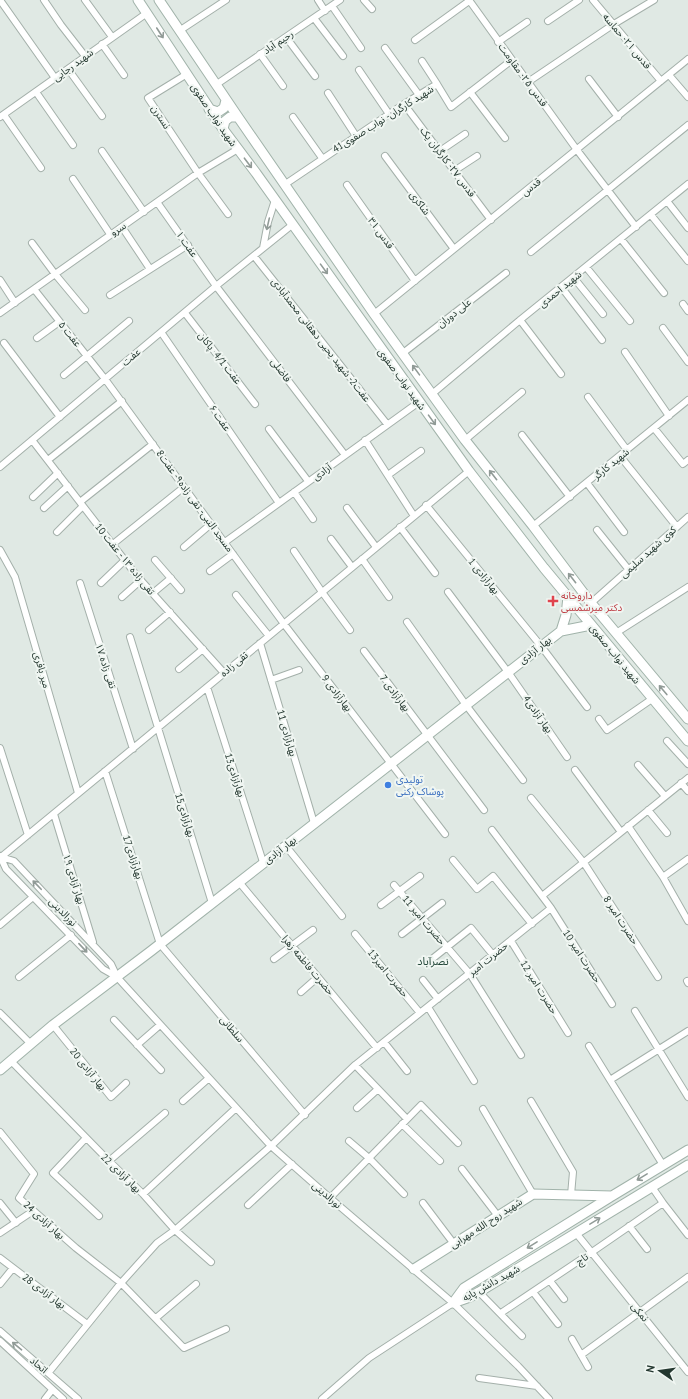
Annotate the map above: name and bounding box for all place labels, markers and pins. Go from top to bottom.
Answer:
place label: داروخانه دکتر میرشمسی [561,589,623,614]
marker: داروخانه دکتر میرشمسی [548,596,558,606]
place label: تولیدی پوشاک رکنی [396,773,444,798]
marker: تولیدی پوشاک رکنی [383,780,393,790]

